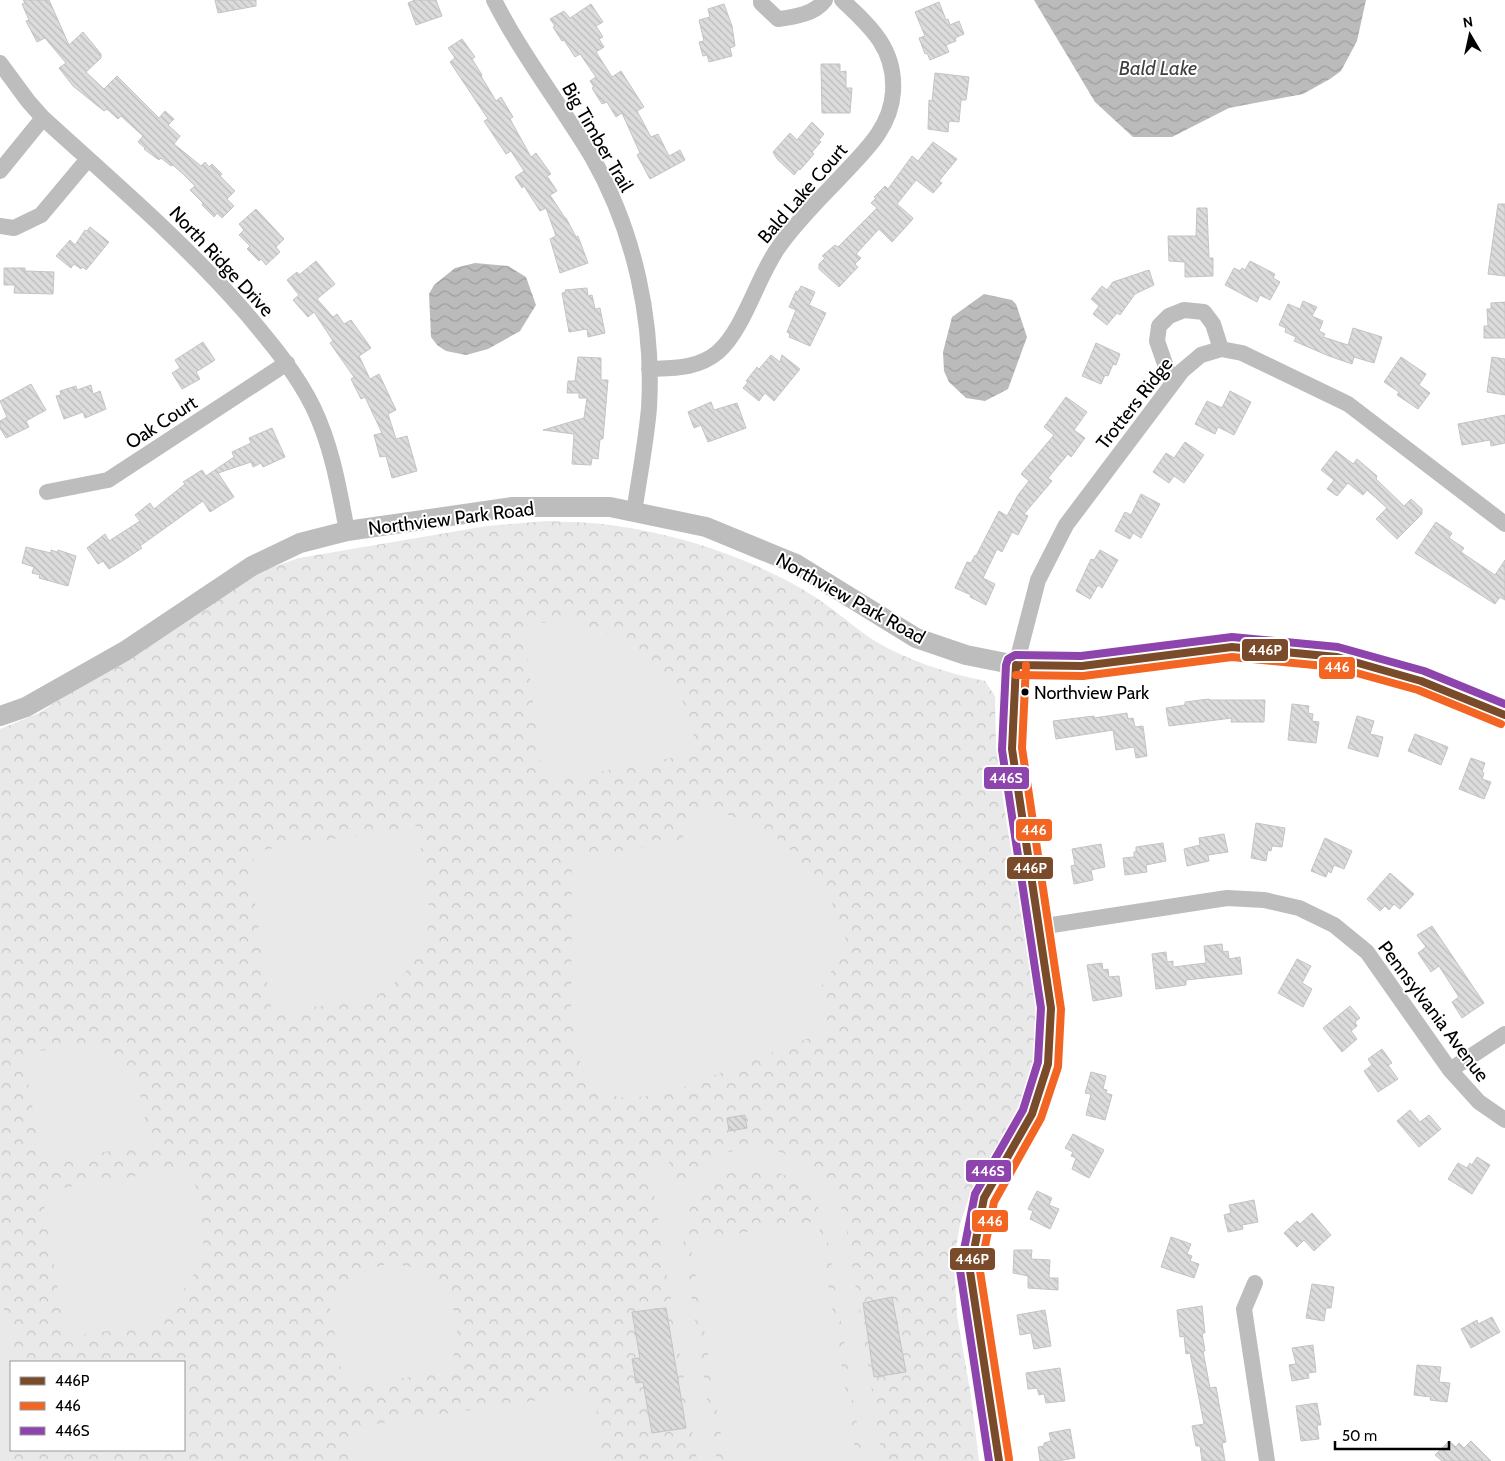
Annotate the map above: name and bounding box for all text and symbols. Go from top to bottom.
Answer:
north arrow [1445,10,1495,60]
text: N [1462,12,1474,32]
water label: Bald Lake [1119,56,1197,80]
street label: Big Timber Trail [557,79,638,196]
street label: Bald Lake Court [753,138,852,248]
street label: North Ridge Drive [165,201,279,321]
street label: Trotters Ridge [1091,353,1178,454]
street label: Oak Court [121,390,202,454]
street label: Northview Park Road [367,497,535,540]
street label: Northview Park Road [772,548,929,649]
line badge: 446P [1241,638,1289,662]
text: 446P [1248,641,1282,659]
line badge: 446 [1318,656,1356,680]
text: 446 [1324,658,1350,676]
place label: Northview Park [1034,682,1150,704]
marker: Northview Park [1020,687,1030,697]
line badge: 446S [983,766,1030,790]
text: 446S [989,769,1023,787]
line badge: 446 [1015,818,1053,842]
text: 446 [1021,821,1047,839]
line badge: 446P [1006,856,1054,880]
text: 446P [1013,859,1047,877]
street label: Pennsylvania Avenue [1373,936,1494,1086]
line badge: 446S [965,1159,1012,1183]
text: 446S [971,1162,1005,1180]
line badge: 446 [971,1209,1009,1233]
text: 446 [977,1212,1003,1230]
line badge: 446P [949,1247,996,1271]
text: 446P [955,1250,989,1268]
legend [10,1361,185,1451]
text: 446P [55,1372,90,1390]
text: 446 [55,1397,81,1415]
scale bar [1335,1418,1449,1450]
text: 446S [55,1422,90,1440]
text: 50 m [1342,1427,1377,1445]

